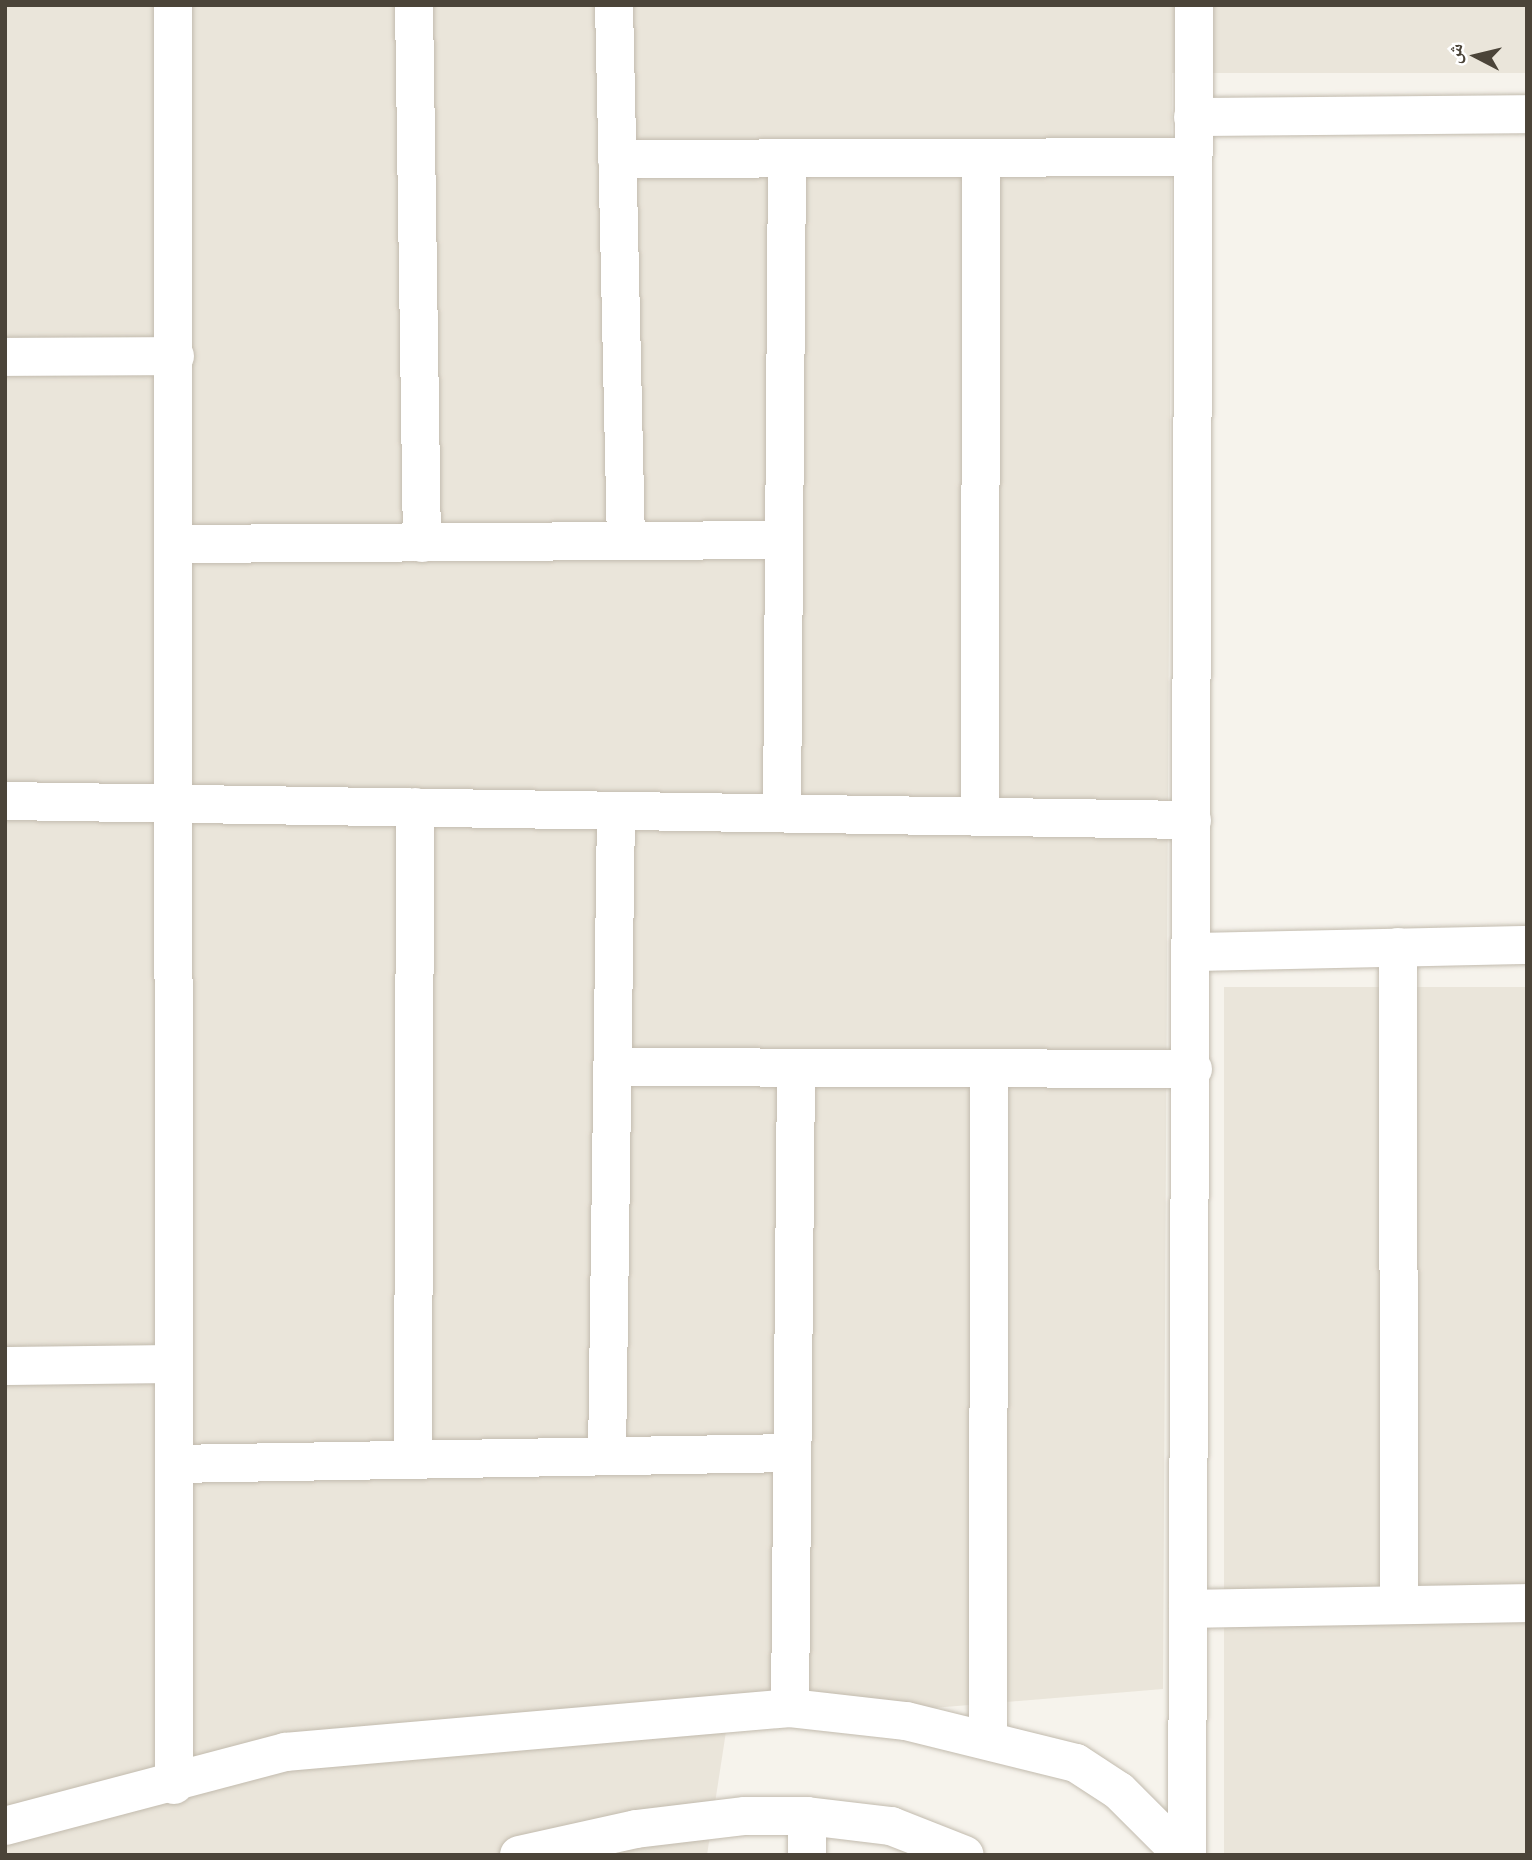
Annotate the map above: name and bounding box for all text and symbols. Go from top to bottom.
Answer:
north arrow [1441,21,1511,91]
text: ش [1442,42,1467,65]

